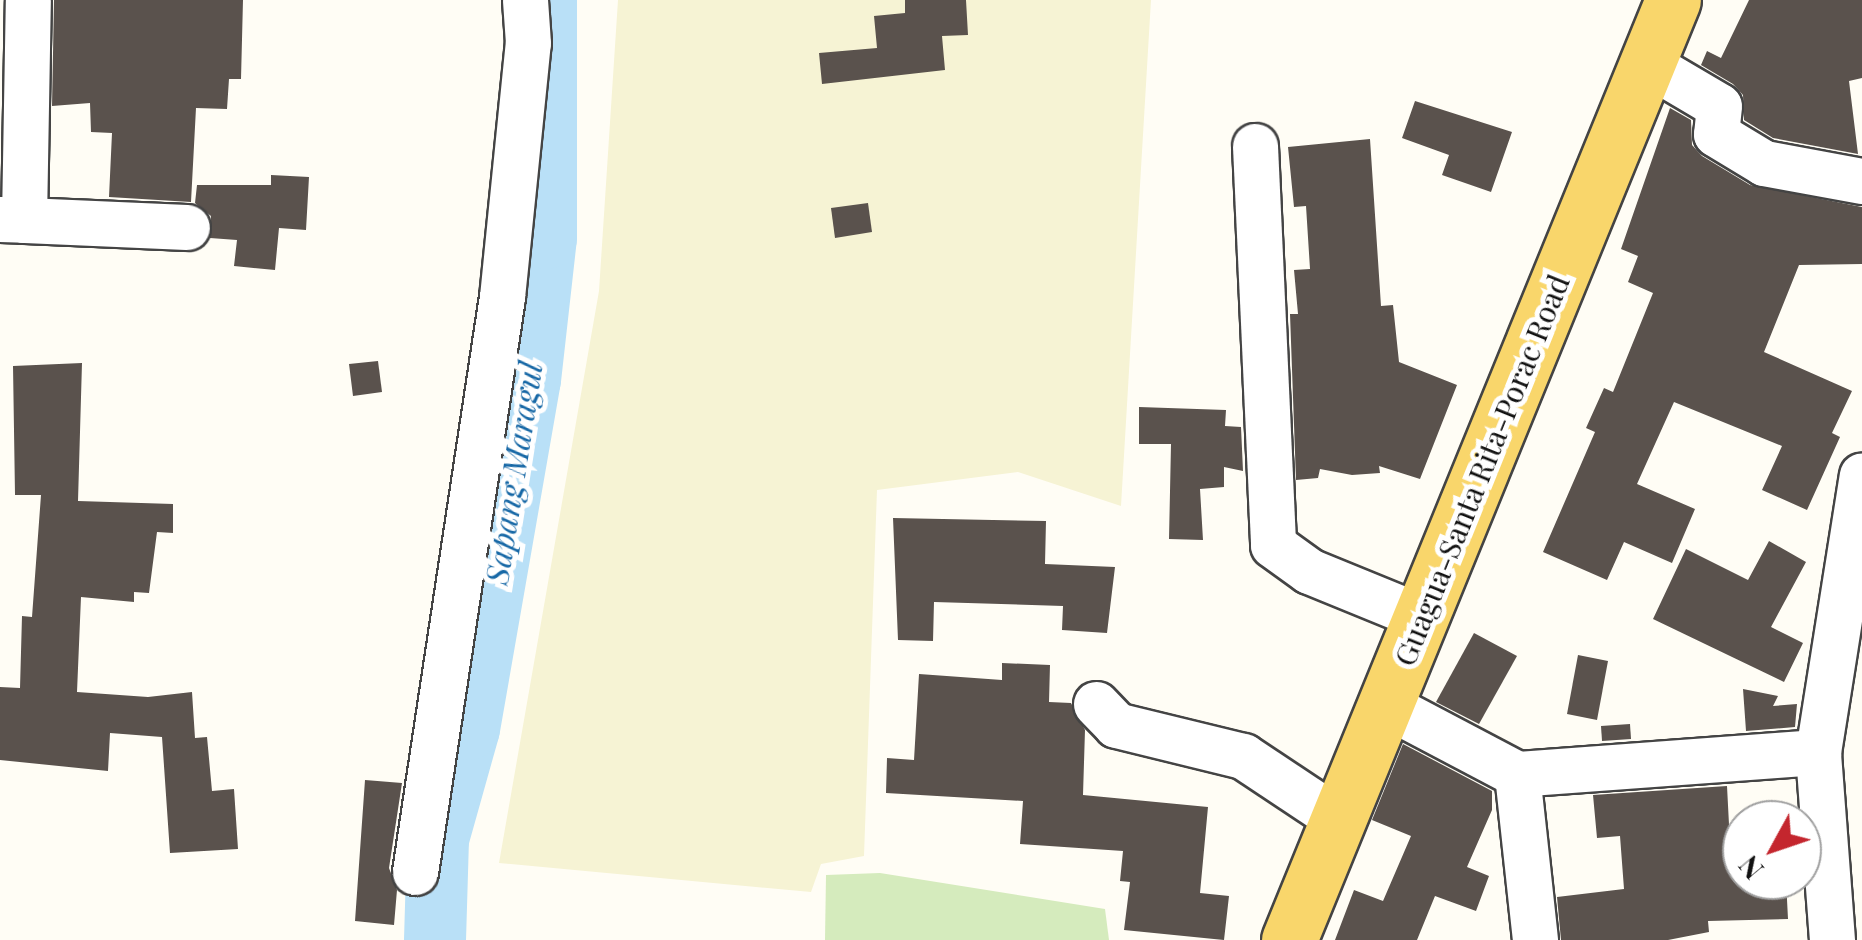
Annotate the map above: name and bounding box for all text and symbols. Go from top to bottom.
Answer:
street label: Guagua-Santa Rita-Porac Road [1386,269,1576,671]
water label: Sapang Maragul [476,359,550,587]
north arrow [1722,800,1822,900]
text: N [1729,849,1771,888]

